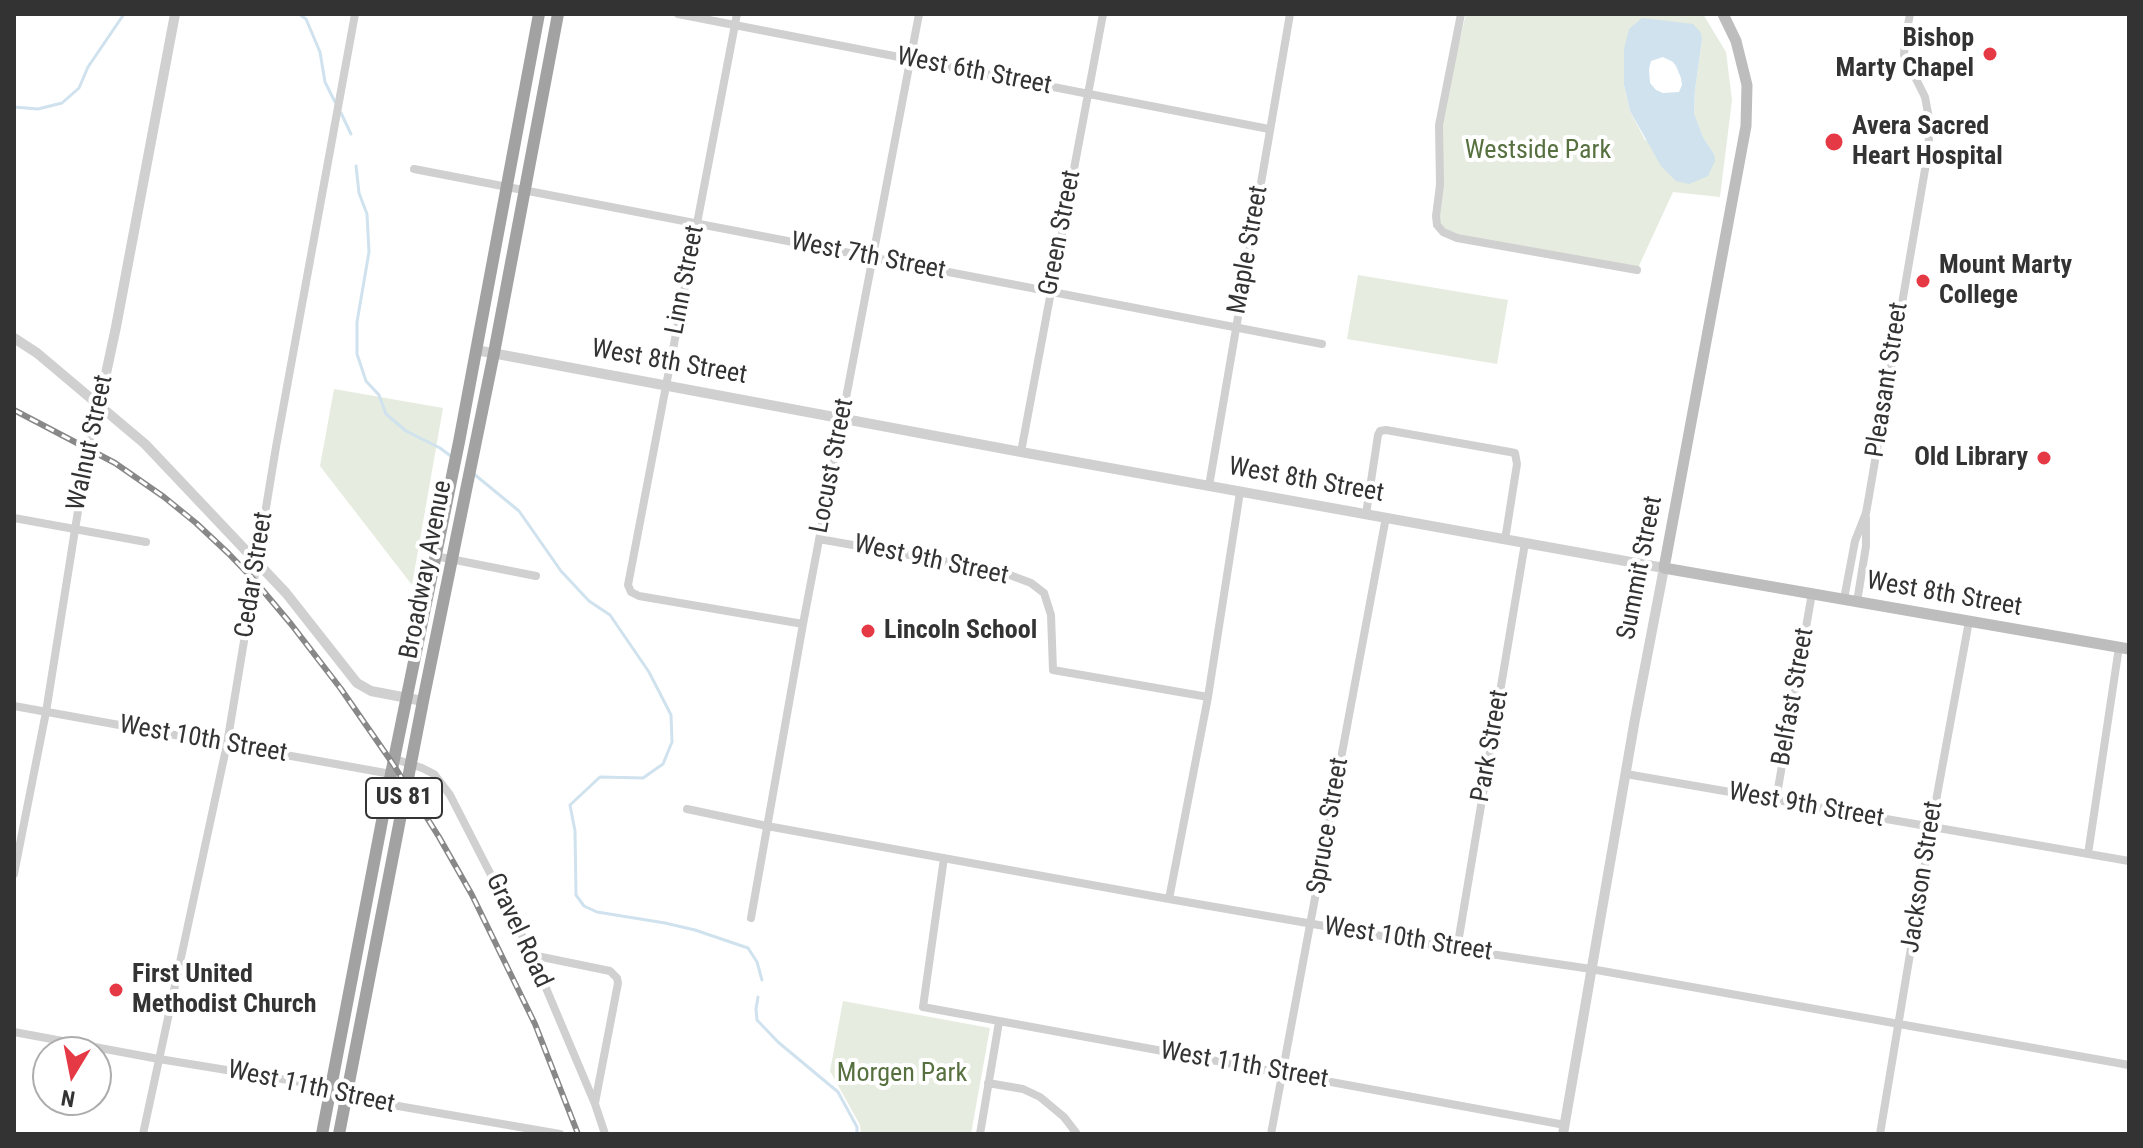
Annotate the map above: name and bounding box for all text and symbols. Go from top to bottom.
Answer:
place label: Bishop Marty Chapel [1836,23,1974,84]
street label: West 6th Street [894,42,1054,102]
marker: Bishop Marty Chapel [1981,45,1999,63]
place label: Avera Sacred Heart Hospital [1852,111,2003,172]
marker: Avera Sacred Heart Hospital [1823,131,1845,153]
park label: Westside Park [1465,135,1611,167]
street label: Green Street [1034,168,1088,298]
street label: Maple Street [1222,183,1276,317]
street label: Linn Street [660,223,712,337]
street label: West 7th Street [788,227,948,287]
place label: Mount Marty College [1939,250,2072,312]
marker: Mount Marty College [1914,272,1932,290]
street label: Pleasant Street [1860,300,1916,460]
street label: West 8th Street [589,334,749,392]
street label: Walnut Street [61,372,121,514]
street label: Locust Street [805,396,861,536]
place label: Old Library [1914,442,2028,474]
marker: Old Library [2035,449,2053,467]
street label: West 8th Street [1226,452,1386,510]
street label: Broadway Avenue [394,478,460,662]
street label: Summit Street [1612,493,1670,643]
street label: Cedar Street [230,510,280,640]
street label: West 9th Street [851,529,1011,593]
street label: West 8th Street [1864,566,2024,624]
place label: Lincoln School [884,615,1037,647]
marker: Lincoln School [859,622,877,640]
street label: Belfast Street [1767,626,1821,768]
street label: Park Street [1466,688,1516,804]
street label: West 10th Street [117,710,289,770]
street label: Spruce Street [1302,755,1356,897]
street label: West 9th Street [1726,777,1886,835]
road number: US 81 [366,778,442,818]
street label: Jackson Street [1896,799,1950,955]
street label: Gravel Road [478,869,558,993]
street label: West 10th Street [1322,911,1494,969]
place label: First United Methodist Church [132,959,317,1020]
marker: First United Methodist Church [107,981,125,999]
north arrow [32,1036,112,1116]
street label: West 11th Street [1158,1036,1330,1096]
street label: West 11th Street [225,1055,397,1121]
park label: Morgen Park [837,1058,967,1090]
text: N [59,1085,77,1112]

